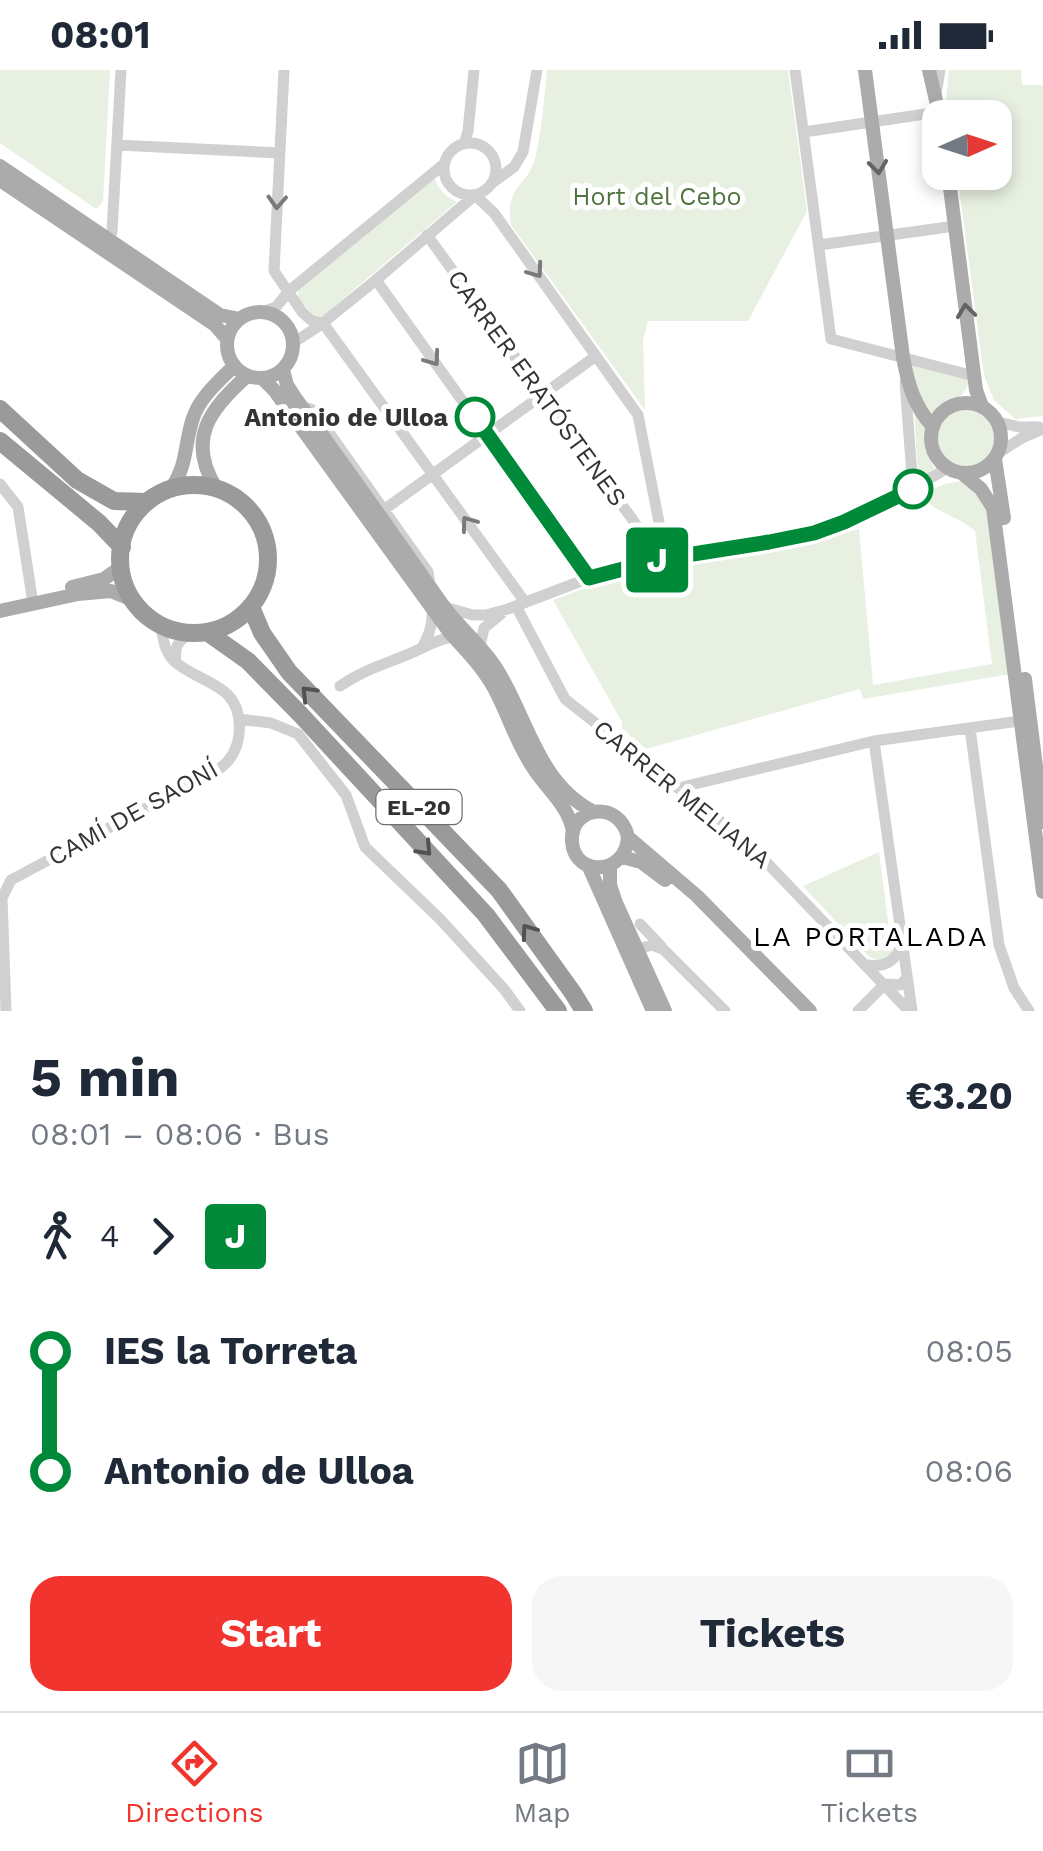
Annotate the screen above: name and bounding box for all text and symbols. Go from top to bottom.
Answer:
text: 08:01 [50,13,151,57]
north arrow [922,100,1012,190]
map controls [922,100,1012,190]
one-way arrow [866,158,887,175]
park label: Hort del Cebo [572,182,742,211]
one-way arrow [267,195,288,211]
one-way arrow [524,260,541,278]
street label: CARRER ERATÓSTENES [442,264,633,512]
one-way arrow [956,302,977,318]
one-way arrow [421,347,439,366]
marker: Antonio de Ulloa [456,398,494,436]
place label: Antonio de Ulloa [244,403,449,432]
unlabelled marker [894,470,932,508]
one-way arrow [462,516,479,534]
line badge: J [624,528,690,592]
text: J [646,539,668,581]
one-way arrow [302,686,320,704]
street label: CARRER MELIANA [588,714,776,874]
street label: CAMÍ DE SAONÍ [43,754,223,872]
road number: EL-20 [376,790,462,824]
one-way arrow [413,837,431,855]
district label: LA PORTALADA [753,920,989,953]
one-way arrow [522,923,541,942]
text: 5 min [30,1045,180,1109]
text: €3.20 [906,1074,1013,1118]
text: 08:01 – 08:06 · Bus [30,1115,330,1153]
icon: walk [30,1209,85,1264]
icon: forward [135,1209,190,1264]
text: J [225,1215,246,1257]
text: 4 [100,1217,120,1255]
text: IES la Torreta [104,1329,357,1373]
text: 08:05 [925,1332,1013,1370]
text: Antonio de Ulloa [104,1449,414,1493]
text: 08:06 [925,1452,1013,1490]
button: Start [30,1576,512,1691]
button: Tickets [532,1576,1013,1691]
tab: Directions [125,1736,263,1829]
tab: Map [514,1736,571,1829]
tab: Tickets [821,1736,918,1829]

